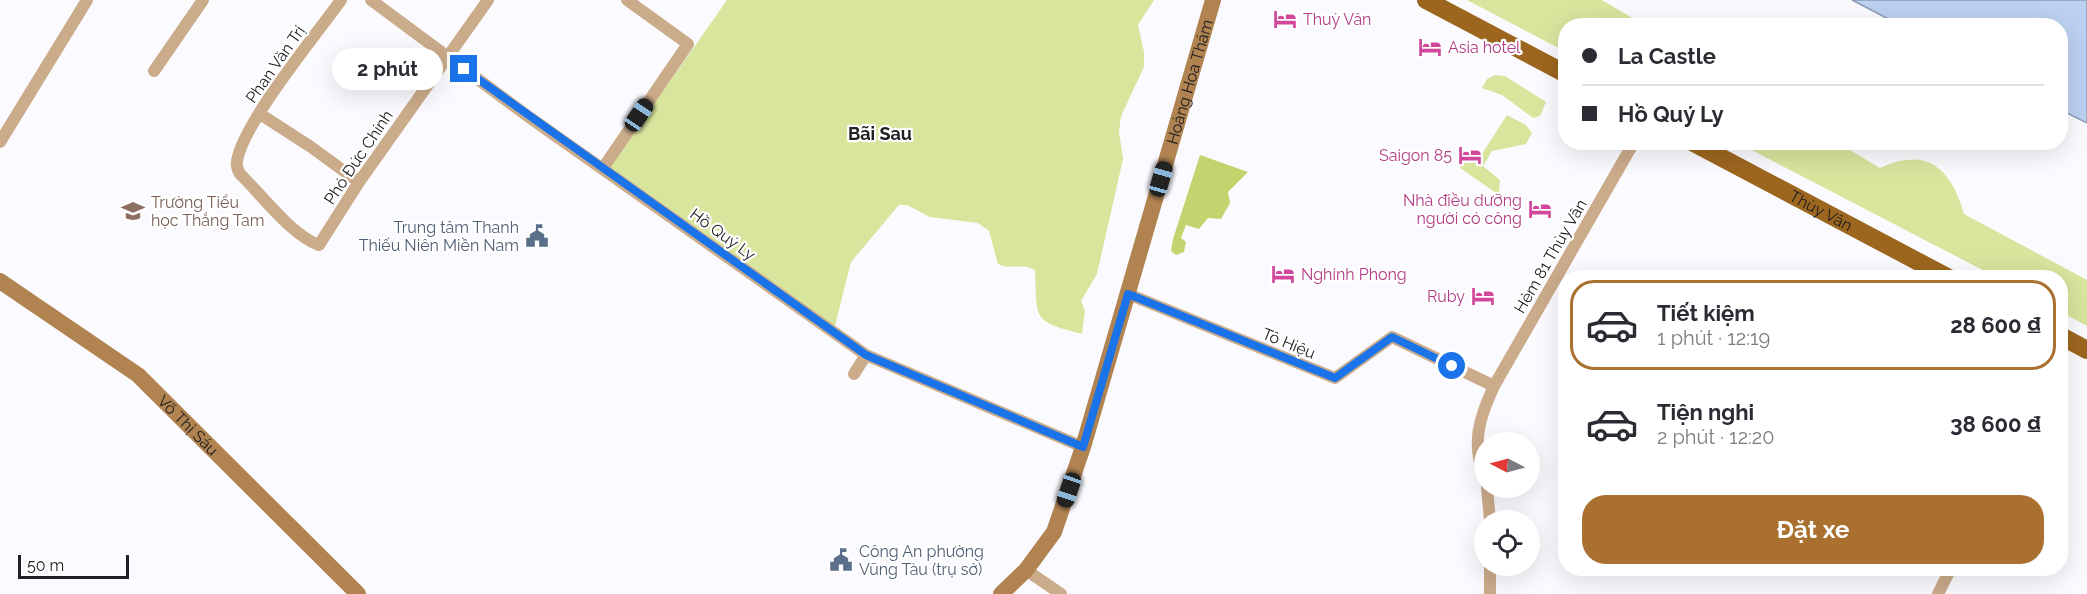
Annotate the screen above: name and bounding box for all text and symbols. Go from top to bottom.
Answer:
hotel icon: Thuỳ Vân [1272,6,1298,32]
place label: Thuỳ Vân [1303,10,1371,29]
street label: Hoàng Hoa Thám [1163,17,1217,147]
street label: Phan Văn Trị [242,22,309,107]
hotel icon: Asia hotel [1417,34,1443,60]
place label: Asia hotel [1448,38,1521,57]
text: La Castle [1618,43,1716,69]
callout: 2 phút [332,48,443,90]
route end [450,55,477,82]
text: 2 phút [357,57,418,81]
car [621,95,657,135]
text: Hồ Quý Ly [1618,101,1723,127]
street label: Phó Đức Chính [320,107,397,208]
district label: Bãi Sau [848,123,912,144]
hotel icon: Saigon 85 [1457,142,1483,168]
place label: Saigon 85 [1379,146,1452,165]
car [1147,159,1175,199]
street label: Thùy Vân [1786,186,1856,235]
place label: Nhà điều dưỡng người có công [1403,191,1522,228]
place label: Trường Tiểu học Thắng Tam [151,193,264,230]
street label: Hẻm 81 Thùy Vân [1510,196,1591,317]
hotel icon: Nhà điều dưỡng người có công [1527,196,1553,222]
school or university icon: Trường Tiểu học Thắng Tam [120,198,146,224]
street label: Hồ Quý Ly [686,204,759,265]
place label: Trung tâm Thanh Thiếu Niên Miền Nam [359,218,519,255]
public building icon: Trung tâm Thanh Thiếu Niên Miền Nam [524,223,550,249]
hotel icon: Nghinh Phong [1270,261,1296,287]
place label: Nghinh Phong [1301,265,1407,284]
hotel icon: Ruby [1470,283,1496,309]
place label: Ruby [1427,287,1465,306]
icon: car [1585,298,1639,352]
text: Tiết kiệm [1657,300,1755,326]
text: 28 600 ₫ [1950,312,2041,338]
street label: Tô Hiệu [1259,324,1318,363]
text: 1 phút · 12:19 [1657,326,1770,350]
route start [1438,352,1465,379]
street label: Võ Thị Sáu [154,391,222,460]
icon: car [1585,397,1639,451]
text: Tiện nghi [1657,399,1754,425]
text: 38 600 ₫ [1950,411,2041,437]
text: 2 phút · 12:20 [1657,425,1774,449]
north arrow [1474,432,1540,498]
map controls [1474,432,1540,576]
car [1055,470,1083,510]
button: Đặt xe [1582,495,2044,564]
button: locate [1474,510,1540,576]
place label: Công An phường Vũng Tàu (trụ sở) [859,542,984,579]
public building icon: Công An phường Vũng Tàu (trụ sở) [828,547,854,573]
scale bar [18,552,129,580]
text: 50 m [27,556,64,575]

